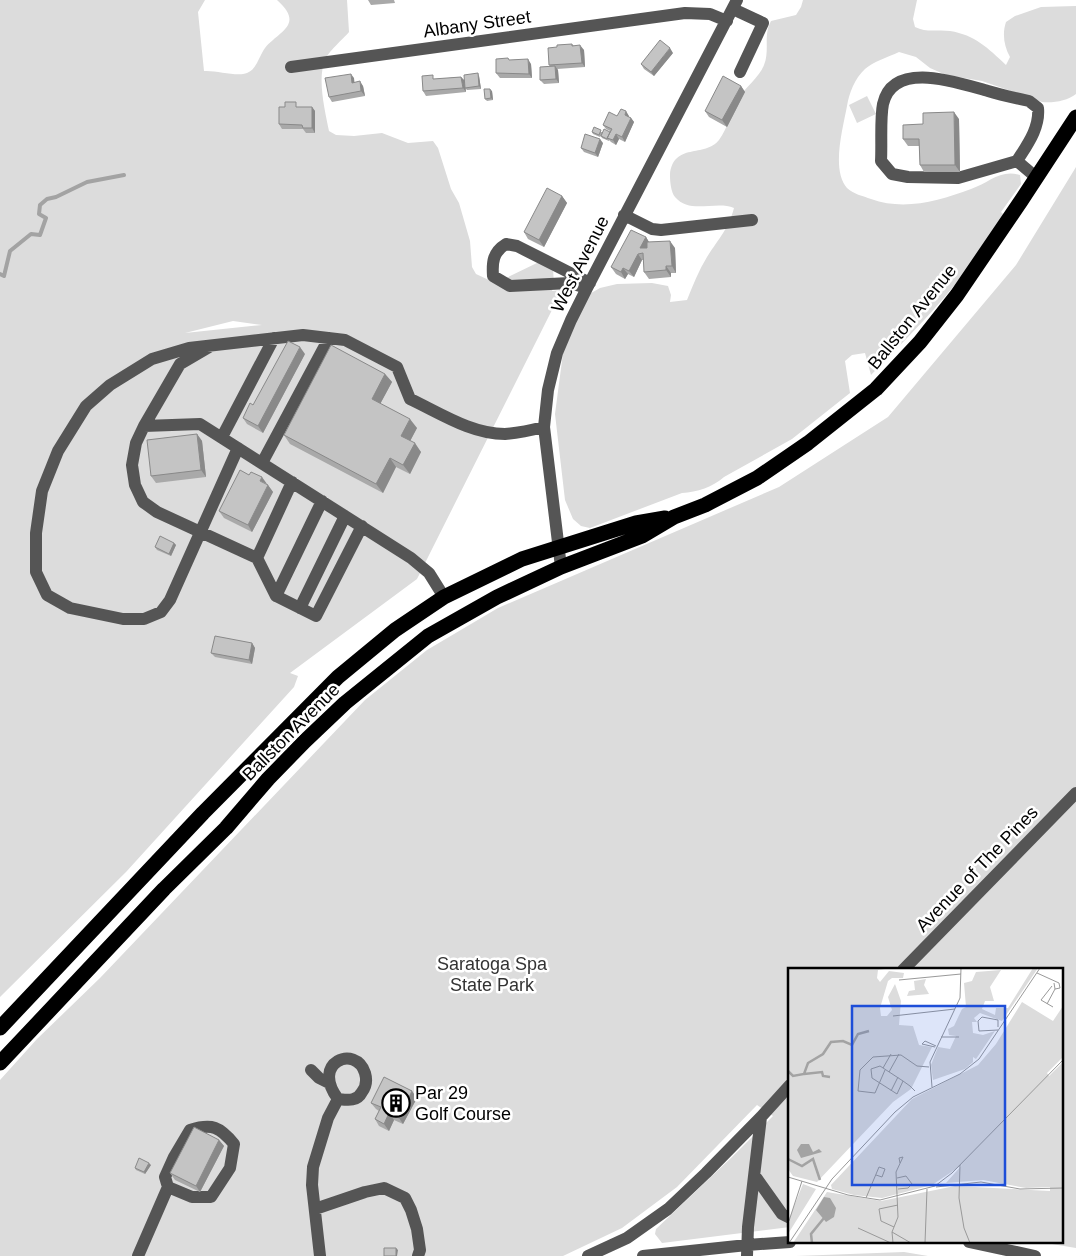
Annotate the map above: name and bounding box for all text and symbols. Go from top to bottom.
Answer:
street label: Albany Street [422,7,532,41]
street label: West Avenue [547,212,613,316]
street label: Ballston Avenue [864,261,960,373]
street label: Ballston Avenue [238,679,344,785]
street label: Avenue of The Pines [912,802,1042,936]
park label: Saratoga Spa State Park [437,954,548,995]
inset map [788,968,1064,1244]
place label: Par 29 Golf Course [415,1083,511,1124]
building icon: Par 29 Golf Course [381,1088,411,1118]

